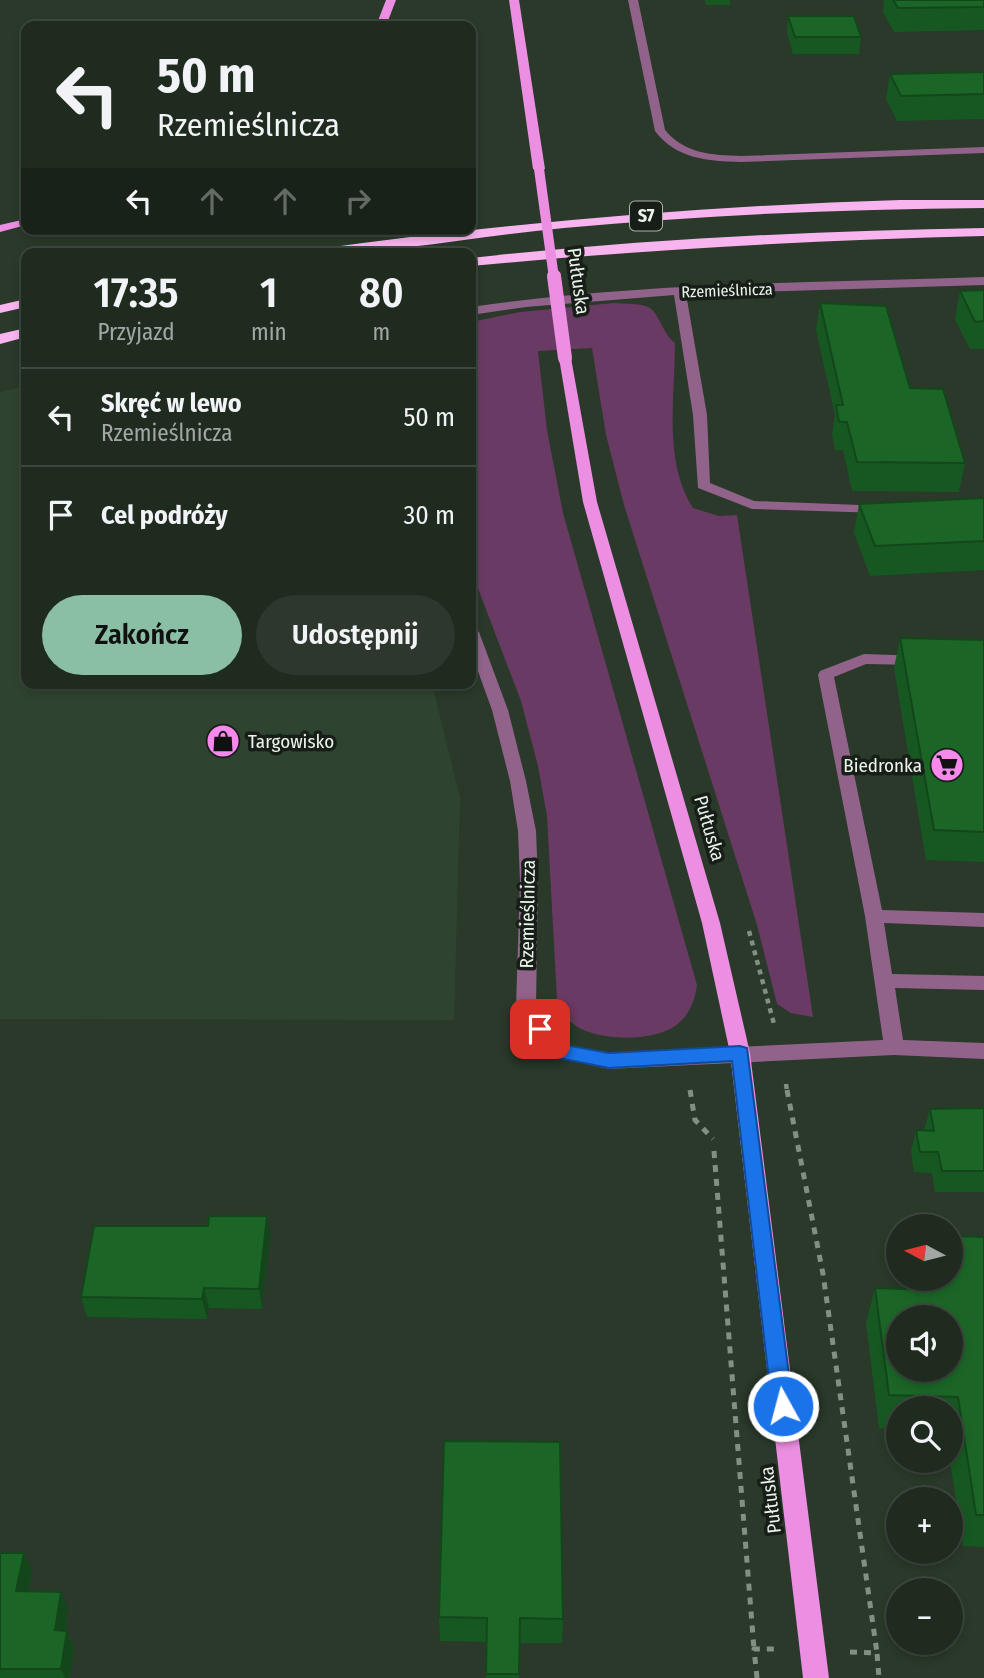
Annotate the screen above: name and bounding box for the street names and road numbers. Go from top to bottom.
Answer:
road number: S7 [630,202,662,230]
street label: Pułtuska [562,246,595,316]
street label: Rzemieślnicza [681,279,773,302]
street label: Pułtuska [689,793,730,864]
street label: Rzemieślnicza [515,860,540,968]
street label: Pułtuska [755,1465,786,1535]

